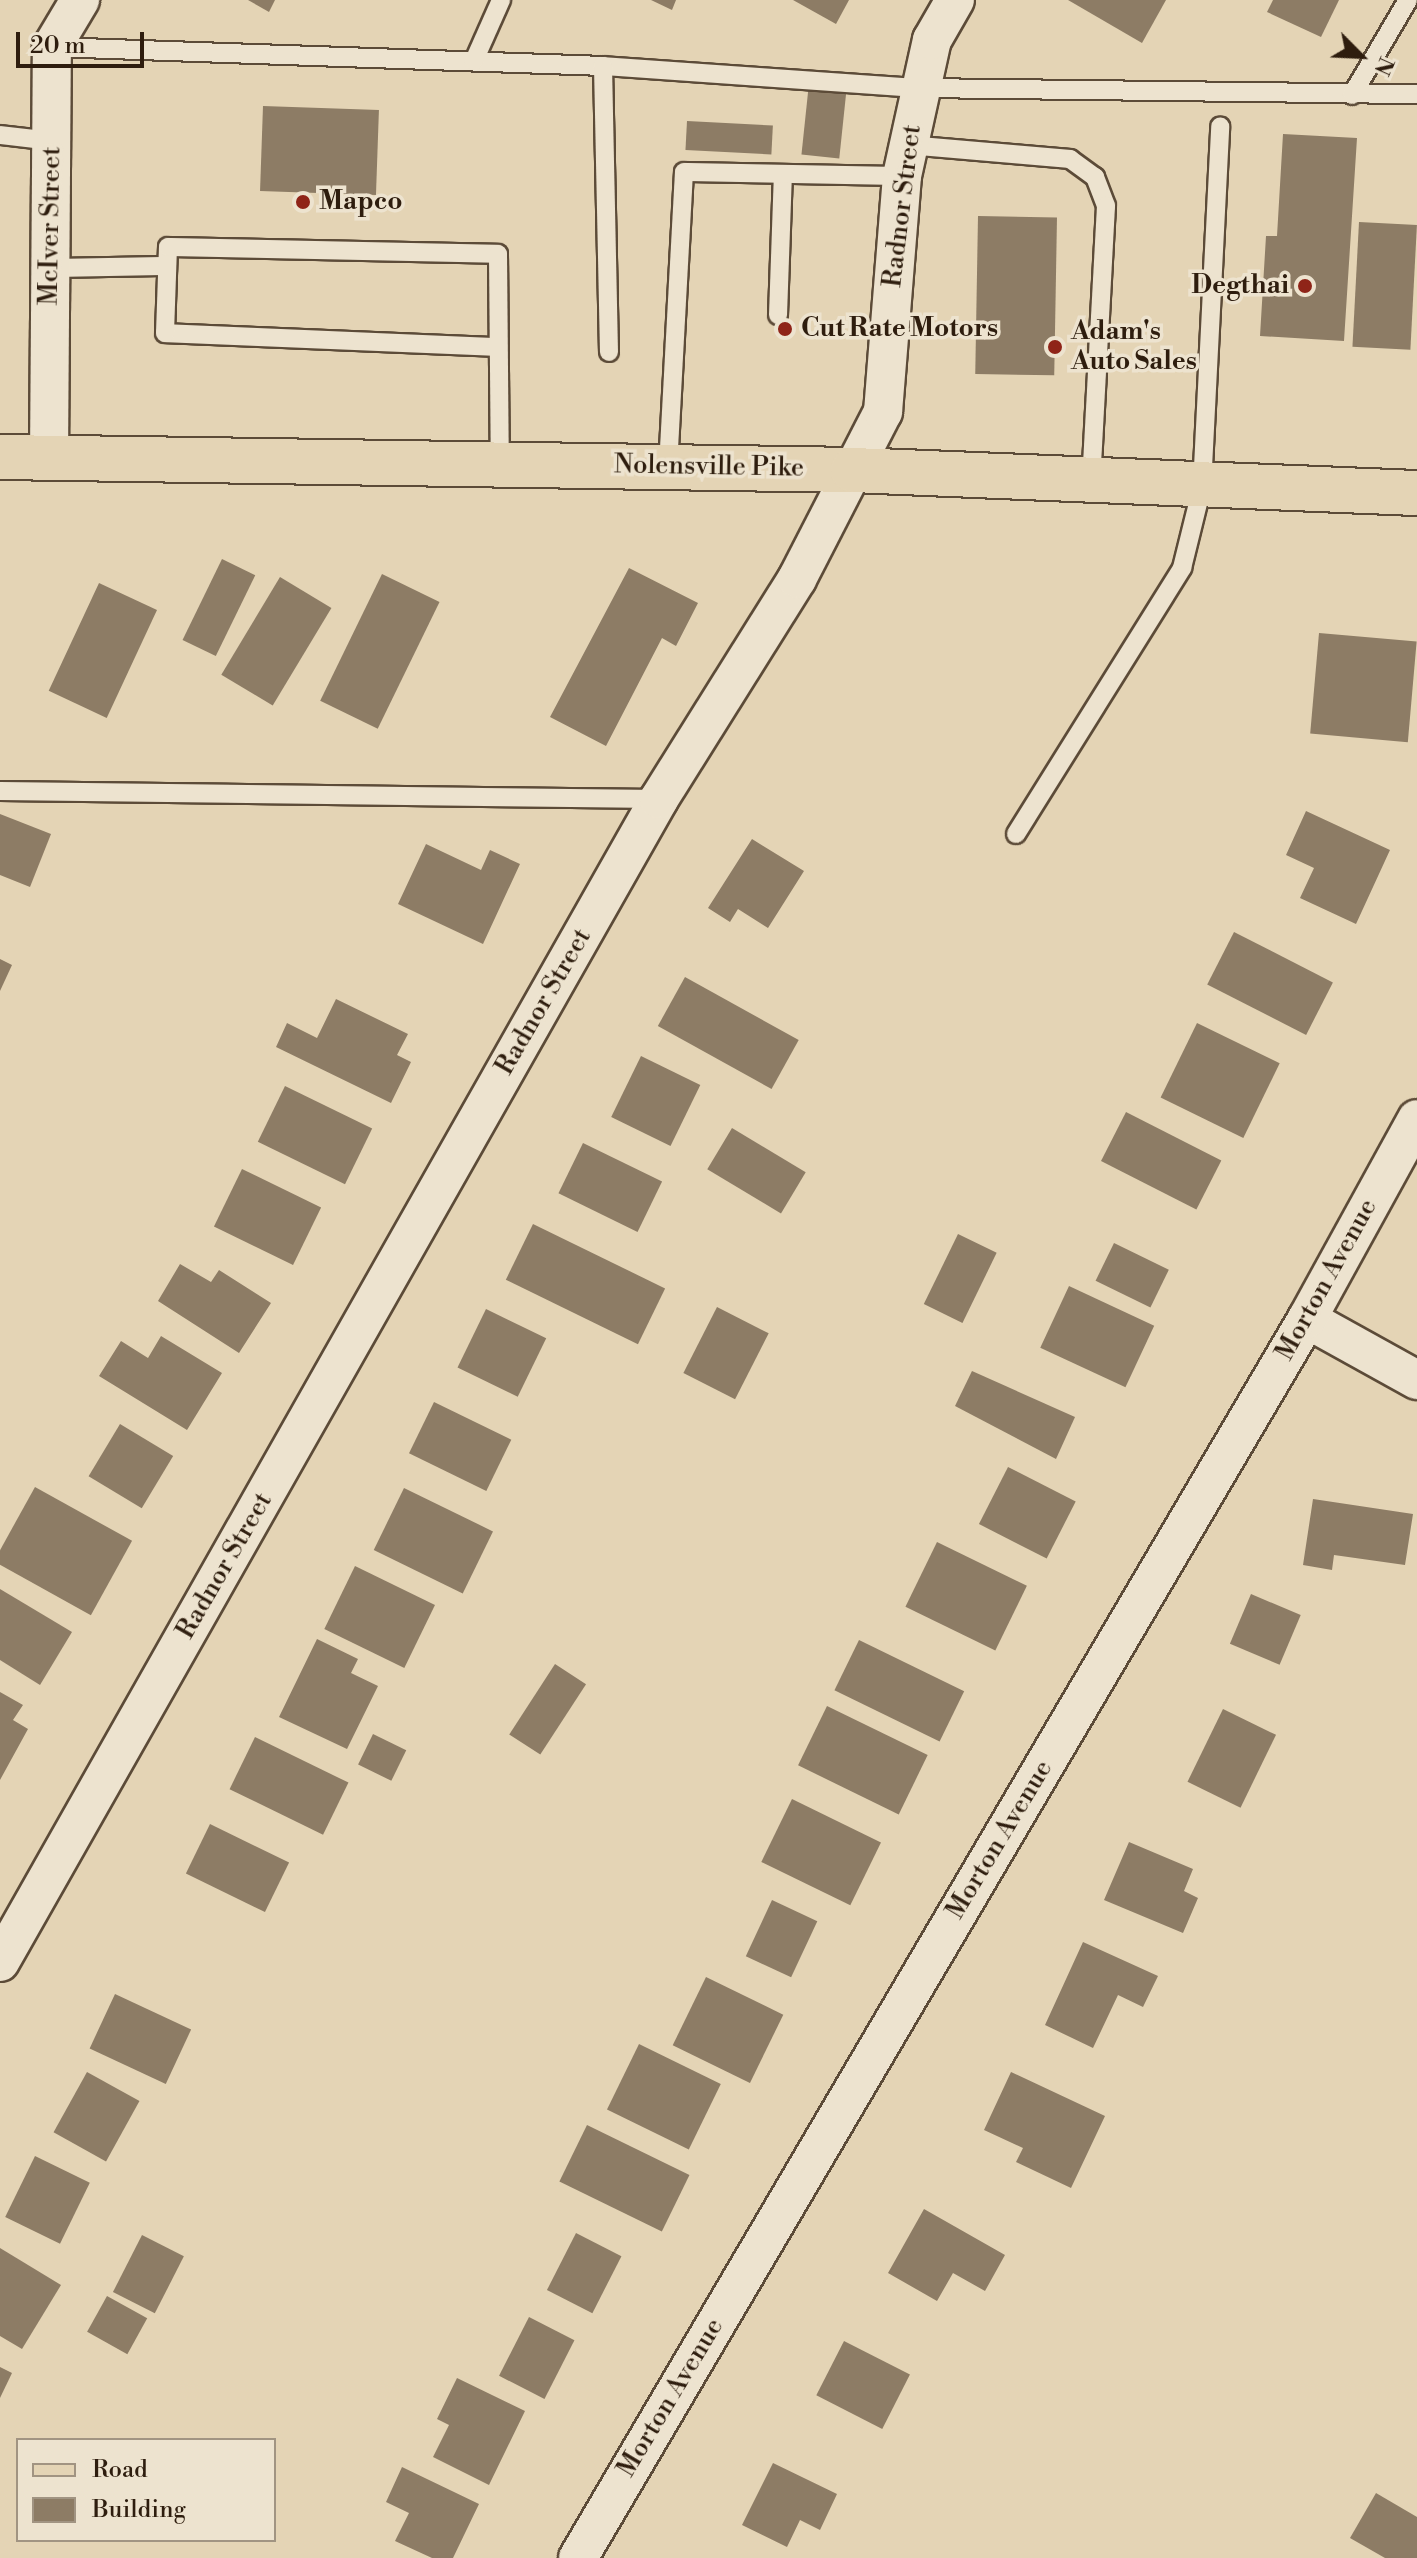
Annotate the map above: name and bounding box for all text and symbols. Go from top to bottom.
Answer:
scale bar [20,16,148,66]
north arrow [1321,16,1401,96]
text: 20 m [30,31,86,61]
text: N [1368,53,1399,79]
street label: Radnor Street [878,123,928,289]
street label: McIver Street [34,146,68,306]
place label: Mapco [319,186,403,218]
marker: Mapco [294,193,312,211]
place label: Degthai [1191,270,1289,302]
marker: Degthai [1296,277,1314,295]
place label: Cut Rate Motors [801,313,998,345]
place label: Adam's Auto Sales [1071,316,1197,378]
marker: Cut Rate Motors [776,320,794,338]
marker: Adam's Auto Sales [1046,338,1064,356]
street label: Nolensville Pike [614,450,804,484]
street label: Radnor Street [490,923,598,1081]
street label: Morton Avenue [1270,1194,1384,1366]
street label: Radnor Street [171,1487,279,1645]
street label: Morton Avenue [940,1755,1060,1925]
street label: Morton Avenue [611,2313,731,2483]
legend [16,2438,276,2542]
text: Road [92,2455,148,2485]
text: Building [92,2495,186,2525]

